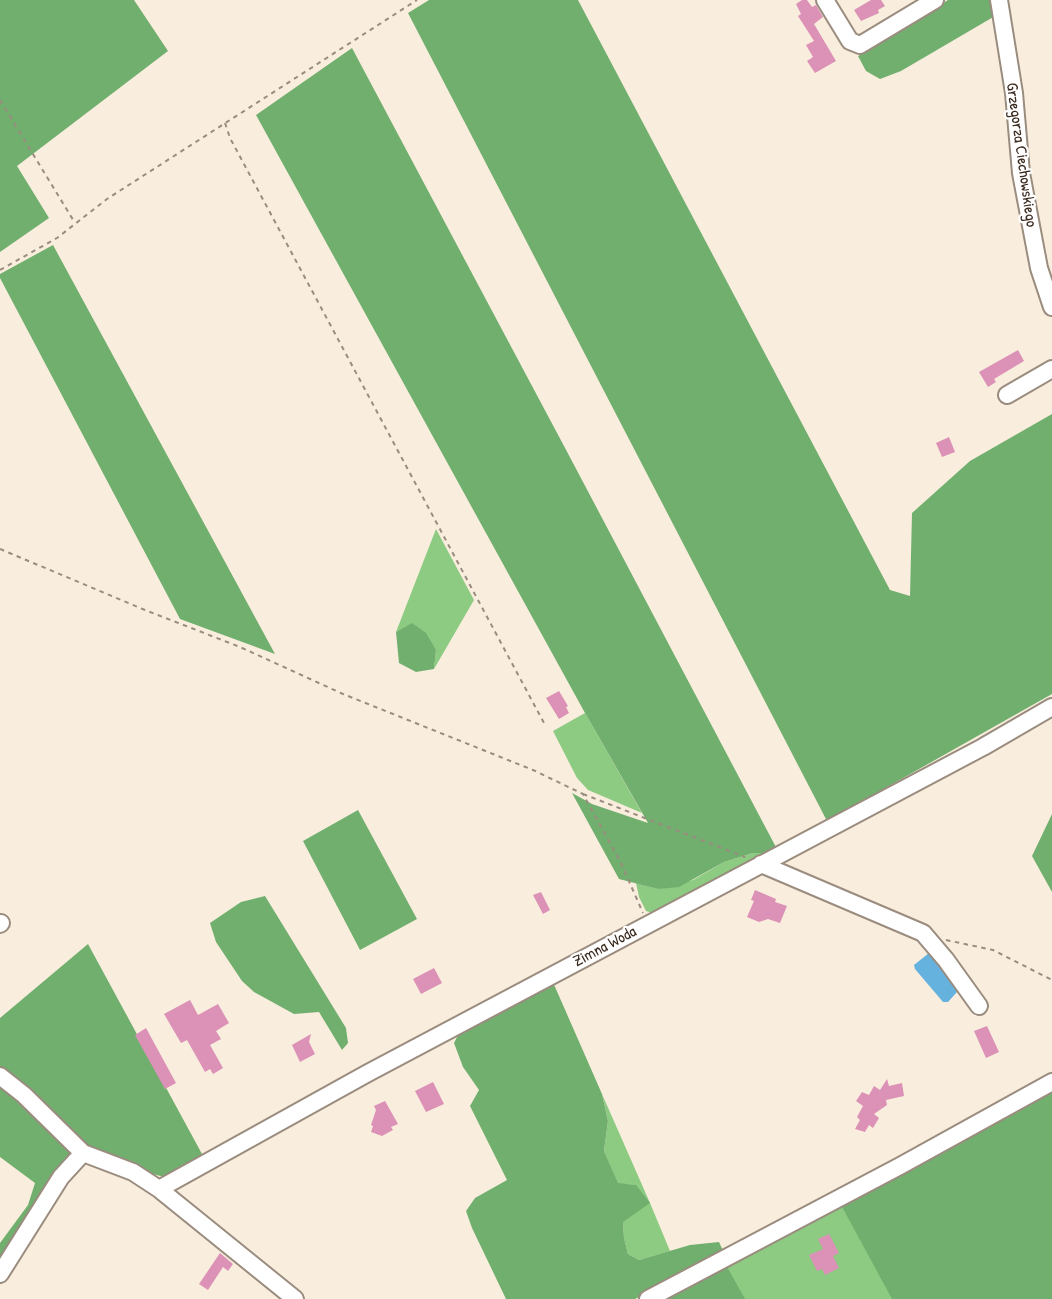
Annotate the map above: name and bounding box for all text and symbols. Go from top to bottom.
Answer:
street label: Grzegorza Ciechowskiego [1001,82,1041,228]
street label: Zimna Woda [570,922,640,972]

